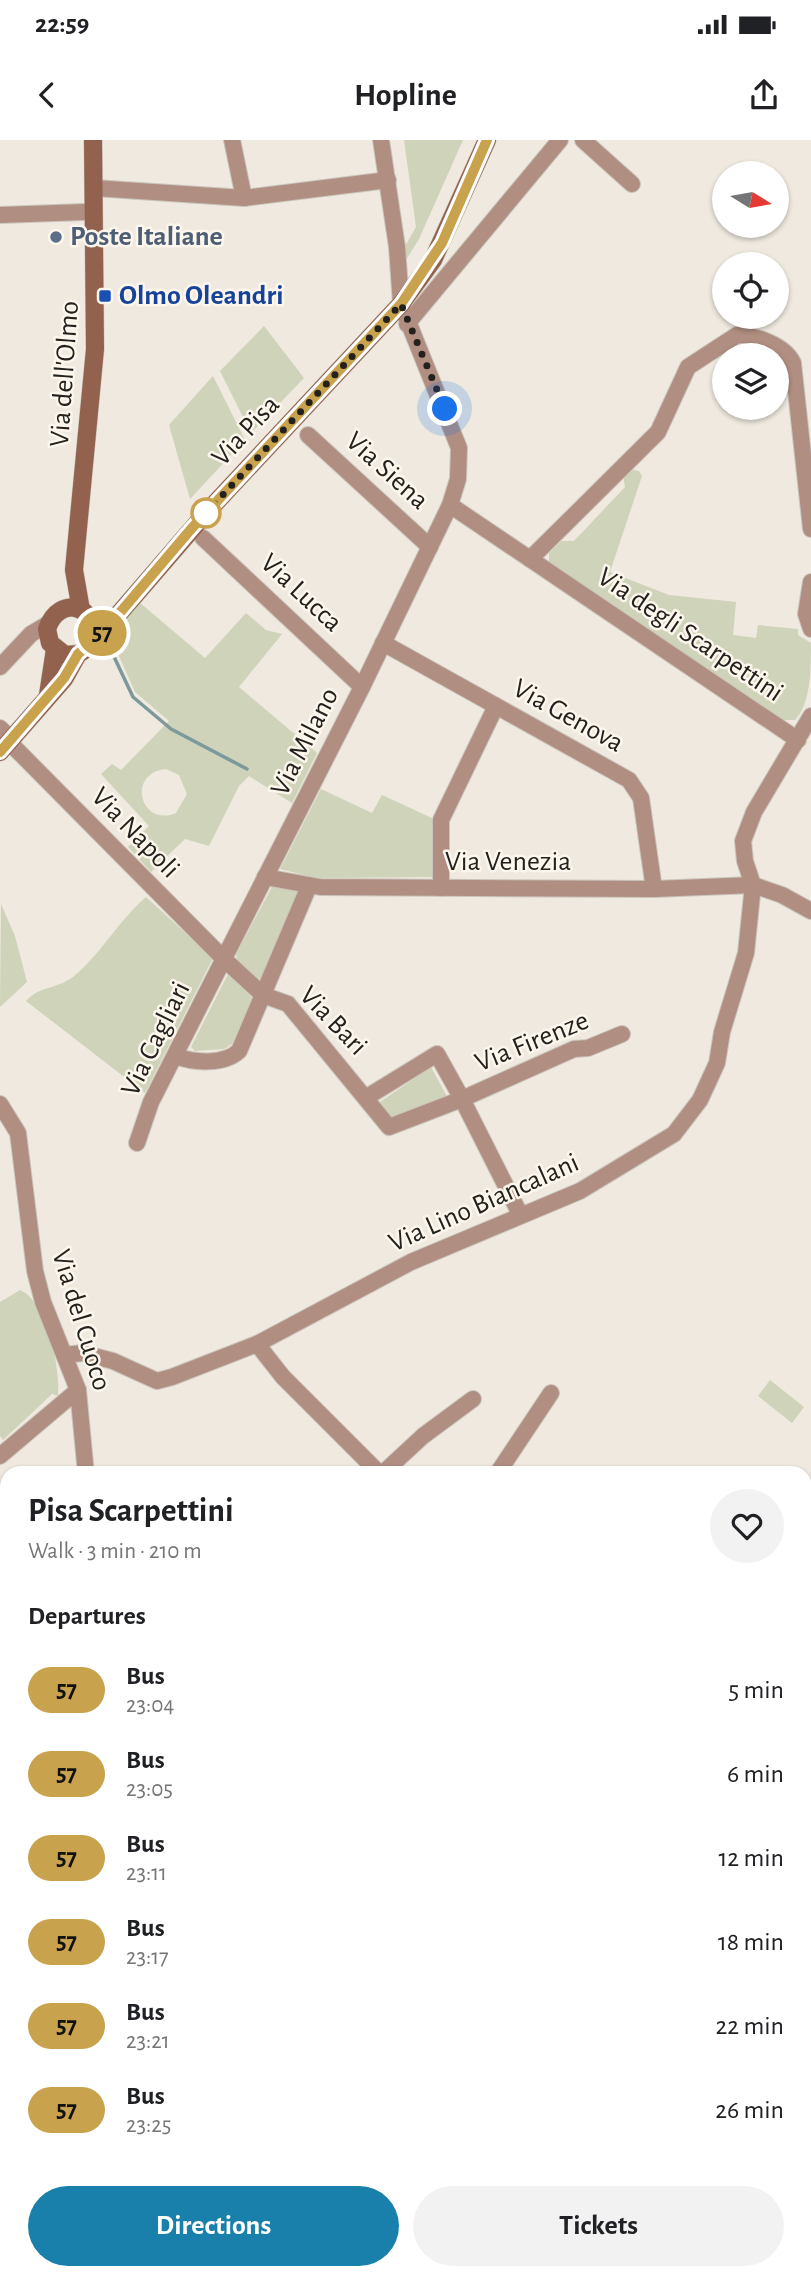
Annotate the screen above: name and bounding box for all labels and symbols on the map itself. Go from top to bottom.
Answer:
north arrow [712,161,789,238]
place label: Poste Italiane [70,223,223,251]
marker: Poste Italiane [48,229,64,245]
place label: Olmo Oleandri [119,282,284,310]
marker: Olmo Oleandri [97,288,113,304]
street label: Via dell'Olmo [46,300,84,448]
street label: Via Pisa [207,390,285,472]
your location [427,391,462,426]
street label: Via Siena [340,427,434,515]
unlabelled marker [191,498,221,528]
street label: Via Lucca [255,549,347,637]
street label: Via degli Scarpettini [592,563,788,707]
line badge: 57 [70,610,134,656]
street label: Via Genova [508,674,628,758]
street label: Via Milano [266,684,344,800]
street label: Via Napoli [86,783,184,883]
street label: Via Venezia [445,848,571,876]
street label: Via Cagliari [116,977,196,1101]
street label: Via Bari [294,981,372,1061]
street label: Via Firenze [471,1007,593,1077]
street label: Via Lino Biancalani [385,1149,583,1257]
street label: Via del Cuoco [46,1246,116,1394]

